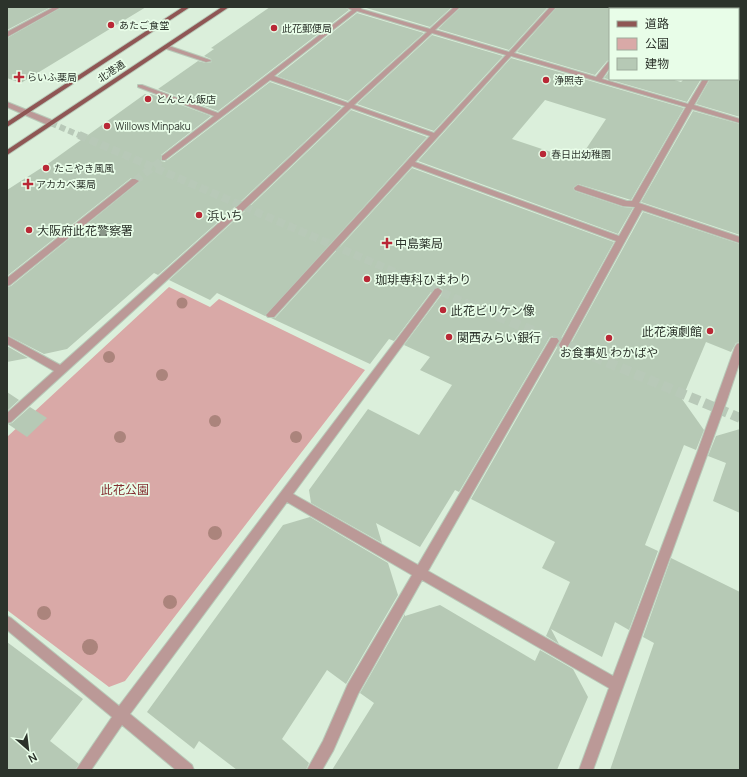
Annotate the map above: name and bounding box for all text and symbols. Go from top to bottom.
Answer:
legend [609,8,739,80]
text: 道路 [645,15,669,32]
place label: あたご食堂 [119,18,169,32]
marker: あたご食堂 [106,20,116,30]
place label: 此花郵便局 [282,21,332,35]
marker: 此花郵便局 [269,23,279,33]
text: 公園 [645,35,669,52]
text: 建物 [645,55,669,72]
street label: 北港通 [95,57,127,85]
place label: らいふ薬局 [27,70,77,84]
marker: らいふ薬局 [14,72,24,82]
place label: 浄照寺 [554,73,584,87]
marker: 浄照寺 [541,75,551,85]
place label: とんとん飯店 [156,92,216,106]
marker: とんとん飯店 [143,94,153,104]
place label: Willows Minpaku [115,119,191,133]
marker: Willows Minpaku [102,121,112,131]
place label: 春日出幼稚園 [551,147,611,161]
marker: 春日出幼稚園 [538,149,548,159]
place label: たこやき風風 [54,161,114,175]
marker: たこやき風風 [41,163,51,173]
place label: アカカベ薬局 [36,177,96,191]
marker: アカカベ薬局 [23,179,33,189]
place label: 浜いち [207,207,243,224]
marker: 浜いち [194,210,204,220]
place label: 大阪府此花警察署 [37,222,133,239]
marker: 大阪府此花警察署 [24,225,34,235]
place label: 中島薬局 [395,235,443,252]
marker: 中島薬局 [382,238,392,248]
place label: 珈琲専科ひまわり [375,271,471,288]
marker: 珈琲専科ひまわり [362,274,372,284]
place label: 此花ビリケン像 [451,302,535,319]
marker: 此花ビリケン像 [438,305,448,315]
place label: 此花演劇館 [642,323,702,340]
marker: 此花演劇館 [705,326,715,336]
place label: 関西みらい銀行 [457,329,541,346]
marker: 関西みらい銀行 [444,332,454,342]
marker: お食事処 わかばや [604,333,614,343]
place label: お食事処 わかばや [560,344,658,361]
park label: 此花公園 [101,481,149,498]
north arrow [8,729,48,769]
text: N [26,750,40,767]

